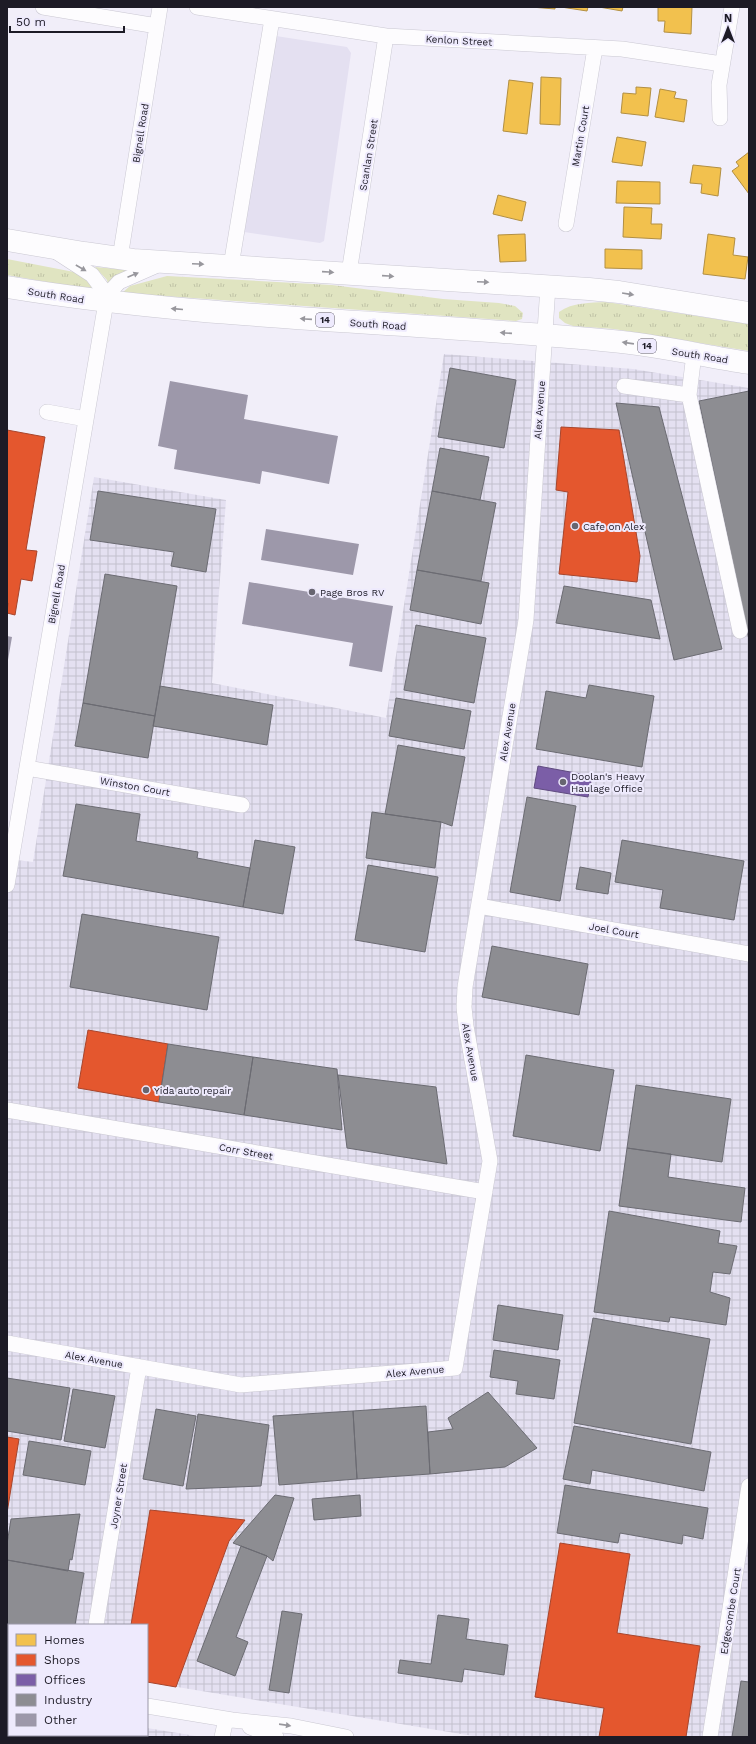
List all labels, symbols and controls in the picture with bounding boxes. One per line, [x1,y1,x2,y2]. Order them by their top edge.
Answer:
scale bar [10,8,124,34]
north arrow [708,8,748,48]
text: N [724,12,732,25]
text: 50 m [16,15,46,29]
street label: Kenlon Street [425,33,493,48]
street label: Bignell Road [130,103,151,164]
street label: Martin Court [570,104,591,167]
street label: Scanlan Street [357,118,380,192]
one-way arrow [192,261,205,267]
one-way arrow [75,265,87,272]
one-way arrow [322,268,334,275]
one-way arrow [128,272,139,278]
one-way arrow [382,272,394,279]
one-way arrow [477,279,490,285]
street label: South Road [27,286,85,305]
one-way arrow [622,291,634,297]
one-way arrow [171,306,183,312]
road number: 14 [316,313,334,327]
one-way arrow [300,315,312,322]
street label: South Road [349,317,407,332]
one-way arrow [500,330,512,337]
road number: 14 [638,339,656,353]
one-way arrow [622,340,634,346]
street label: South Road [671,346,729,365]
street label: Alex Avenue [532,380,547,440]
marker: Cafe on Alex [570,521,580,531]
place label: Cafe on Alex [583,521,644,532]
street label: Bignell Road [46,564,67,625]
marker: Page Bros RV [307,587,317,597]
place label: Page Bros RV [320,587,385,598]
street label: Alex Avenue [497,702,518,762]
place label: Doolan's Heavy Haulage Office [571,771,645,794]
street label: Winston Court [99,775,171,798]
marker: Doolan's Heavy Haulage Office [558,777,568,787]
street label: Joel Court [588,921,641,940]
street label: Alex Avenue [460,1022,481,1082]
marker: Yida auto repair [141,1085,151,1095]
place label: Yida auto repair [154,1085,231,1096]
street label: Corr Street [218,1141,274,1162]
street label: Alex Avenue [64,1349,124,1370]
street label: Alex Avenue [385,1363,445,1380]
street label: Joyner Street [108,1462,129,1529]
street label: Edgecombe Court [718,1566,743,1655]
legend [8,1624,148,1736]
text: Homes [44,1633,85,1647]
text: Shops [44,1653,80,1667]
text: Offices [44,1673,86,1687]
text: Industry [44,1693,93,1707]
text: Other [44,1713,77,1727]
one-way arrow [279,1722,291,1728]

